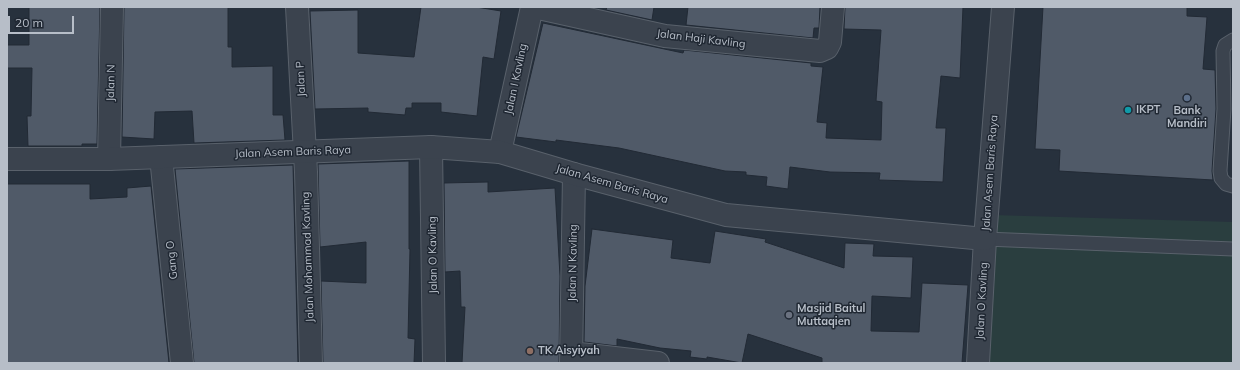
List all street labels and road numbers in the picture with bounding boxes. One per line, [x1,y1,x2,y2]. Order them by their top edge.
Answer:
street label: Jalan Haji Kavling [656,27,746,51]
street label: Jalan I Kavling [502,42,530,116]
street label: Jalan P [293,61,309,97]
street label: Jalan N [104,64,118,102]
street label: Jalan Asem Baris Raya [979,115,1001,231]
street label: Jalan Asem Baris Raya [235,143,351,161]
street label: Jalan Asem Baris Raya [554,162,670,206]
street label: Jalan Mohammad Kavling [299,192,317,322]
street label: Jalan O Kavling [426,216,440,294]
street label: Jalan N Kavling [566,224,580,302]
street label: Gang O [163,240,181,280]
street label: Jalan O Kavling [973,262,991,340]

